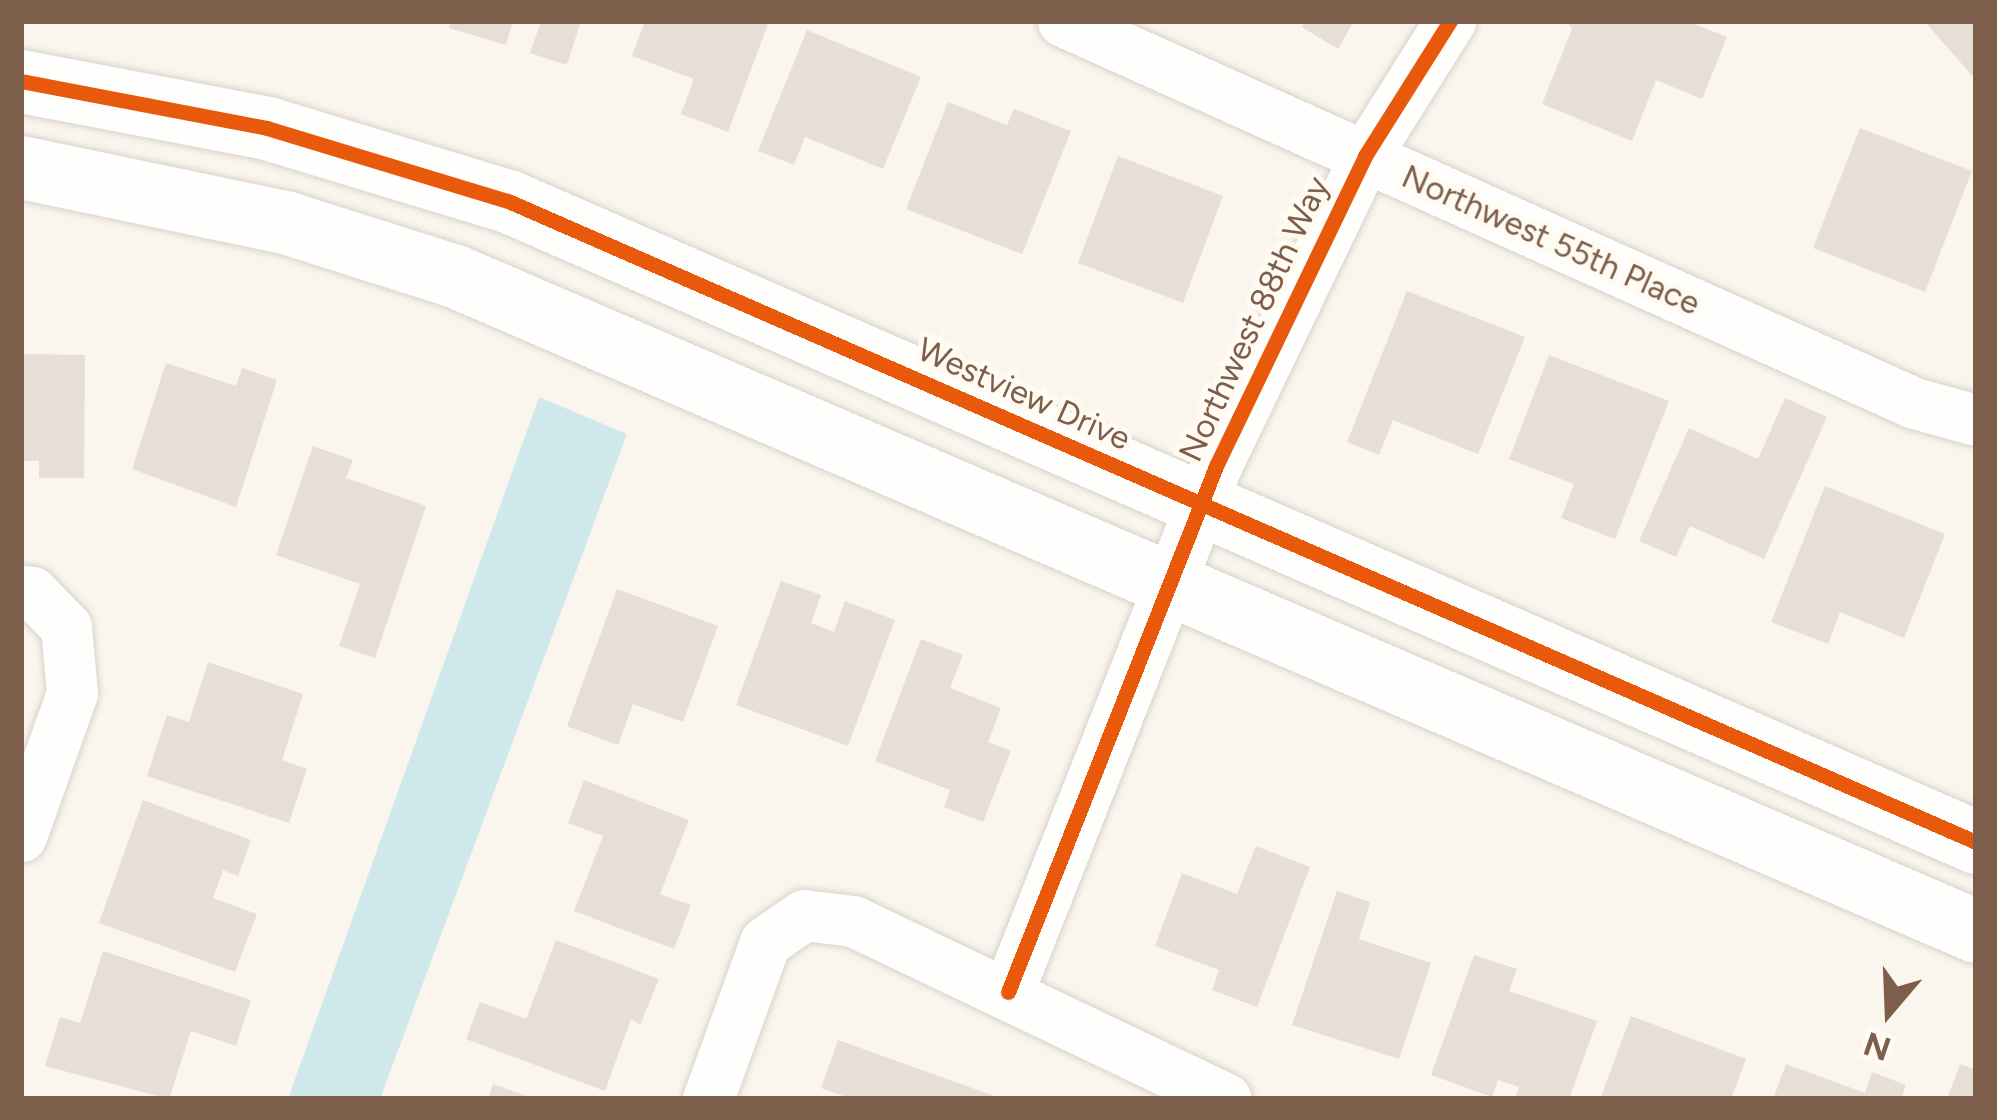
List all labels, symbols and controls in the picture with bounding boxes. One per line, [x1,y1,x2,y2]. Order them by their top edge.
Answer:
street label: Northwest 55th Place [1396,156,1706,324]
street label: Northwest 88th Way [1171,170,1337,468]
street label: Westview Drive [911,329,1137,459]
north arrow [1829,952,1949,1072]
text: N [1859,1024,1896,1069]

